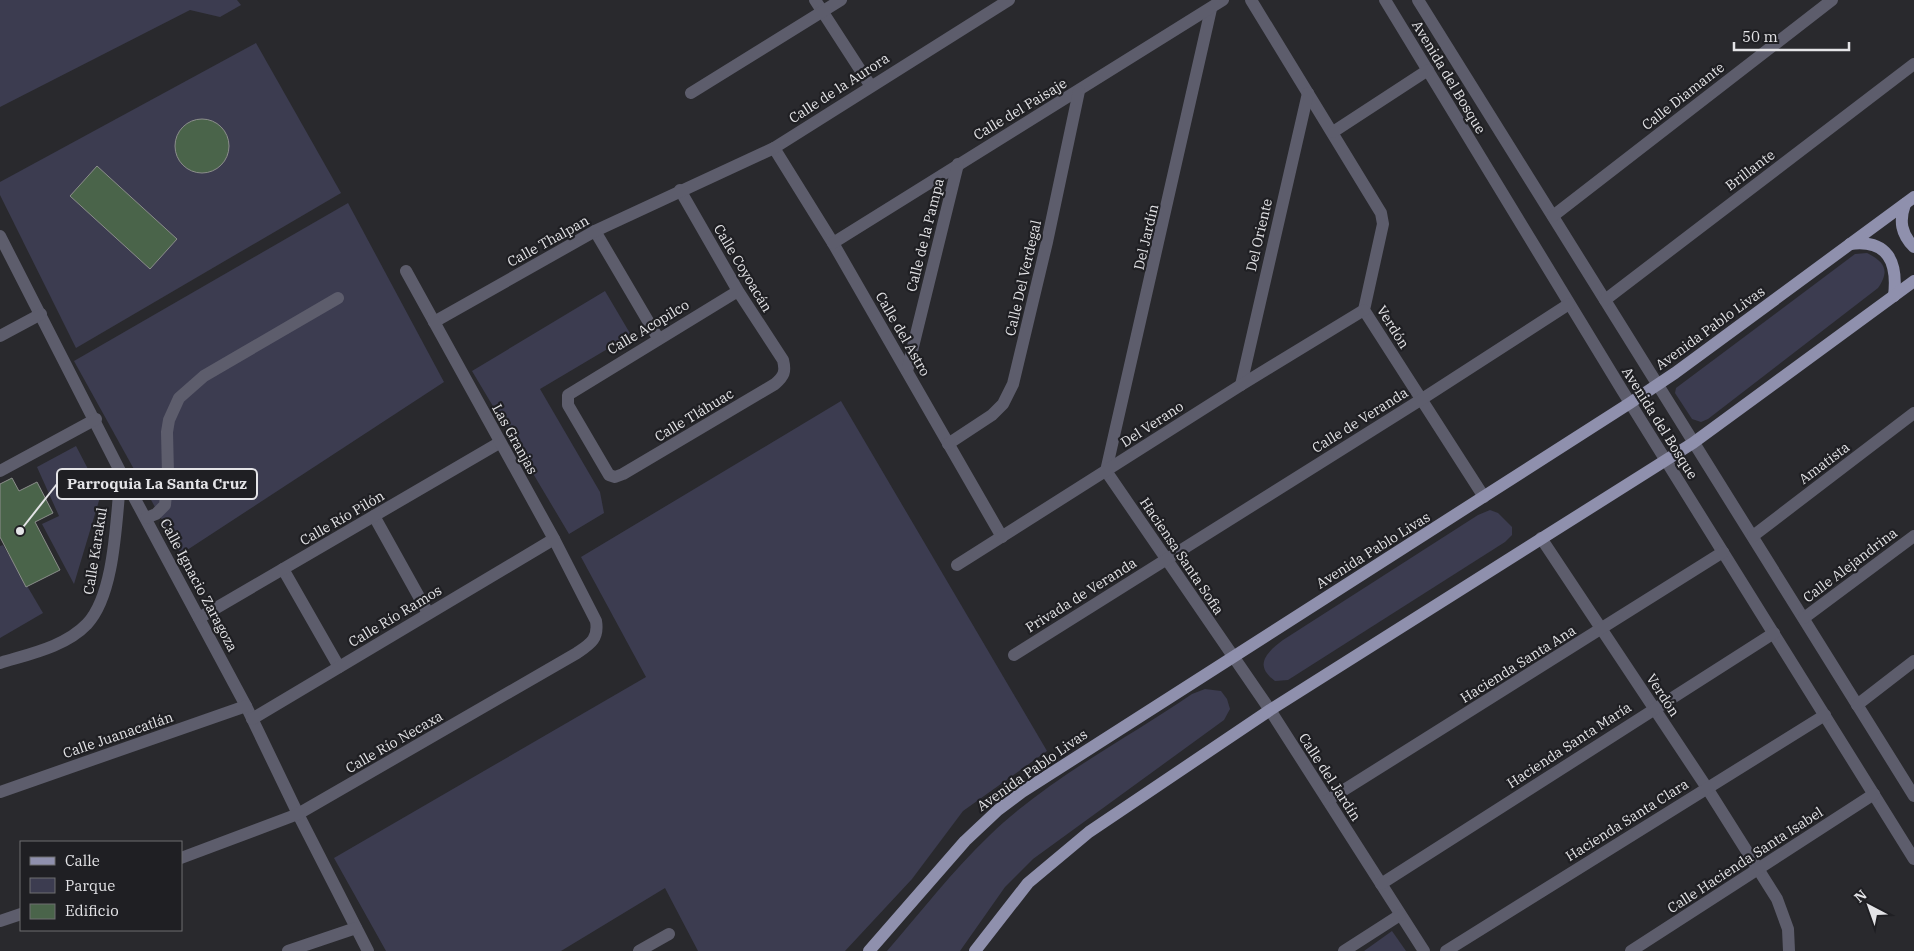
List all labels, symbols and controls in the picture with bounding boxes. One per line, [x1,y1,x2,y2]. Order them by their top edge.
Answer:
street label: Avenida del Bosque [1408,17,1490,137]
scale bar [1734,20,1849,52]
text: 50 m [1742,27,1778,46]
street label: Calle de la Aurora [785,49,893,127]
street label: Calle Diamante [1638,58,1728,134]
street label: Calle del Paisaje [970,74,1070,144]
street label: Brillante [1722,146,1778,194]
street label: Calle de la Pampa [902,176,948,293]
street label: Del Oriente [1242,197,1276,273]
street label: Del Jardín [1130,202,1162,272]
street label: Calle Thalpan [504,211,592,271]
street label: Calle Del Verdegal [1001,218,1045,338]
street label: Calle Coyoacán [710,221,776,315]
street label: Avenida Pablo Livas [1652,282,1768,374]
street label: Calle del Astro [872,289,934,380]
street label: Calle Acopilco [604,295,692,359]
street label: Verdón [1373,302,1413,352]
street label: Avenida del Bosque [1618,364,1702,482]
street label: Calle de Veranda [1309,383,1412,457]
street label: Calle Tláhuac [651,384,737,446]
street label: Del Verano [1117,397,1187,451]
street label: Las Granjas [488,401,542,477]
street label: Amatista [1795,438,1853,488]
callout: Parroquia La Santa Cruz [57,469,257,499]
text: Parroquia La Santa Cruz [67,474,247,493]
street label: Calle Río Pilón [296,486,388,550]
street label: Haciensa Santa Sofia [1136,494,1228,618]
street label: Calle Karakul [79,506,111,596]
street label: Avenida Pablo Livas [1313,508,1433,592]
street label: Calle Ignacio Zaragoza [156,515,242,655]
street label: Calle Alejandrina [1799,523,1901,606]
street label: Privada de Veranda [1022,553,1140,636]
street label: Calle Río Ramos [345,581,445,651]
street label: Hacienda Santa Ana [1457,621,1579,707]
street label: Verdón [1642,670,1684,720]
street label: Hacienda Santa María [1503,698,1635,792]
street label: Calle Río Necaxa [342,707,446,777]
street label: Calle Juanacatlán [61,708,176,762]
street label: Avenida Pablo Livas [973,725,1091,815]
street label: Calle del Jardín [1295,730,1365,824]
street label: Hacienda Santa Clara [1562,775,1692,865]
street label: Calle Hacienda Santa Isabel [1664,803,1826,917]
legend [20,841,182,931]
text: Calle [65,851,100,870]
text: Parque [65,876,115,895]
north arrow [1844,881,1894,931]
text: N [1850,886,1871,907]
text: Edificio [65,901,119,920]

